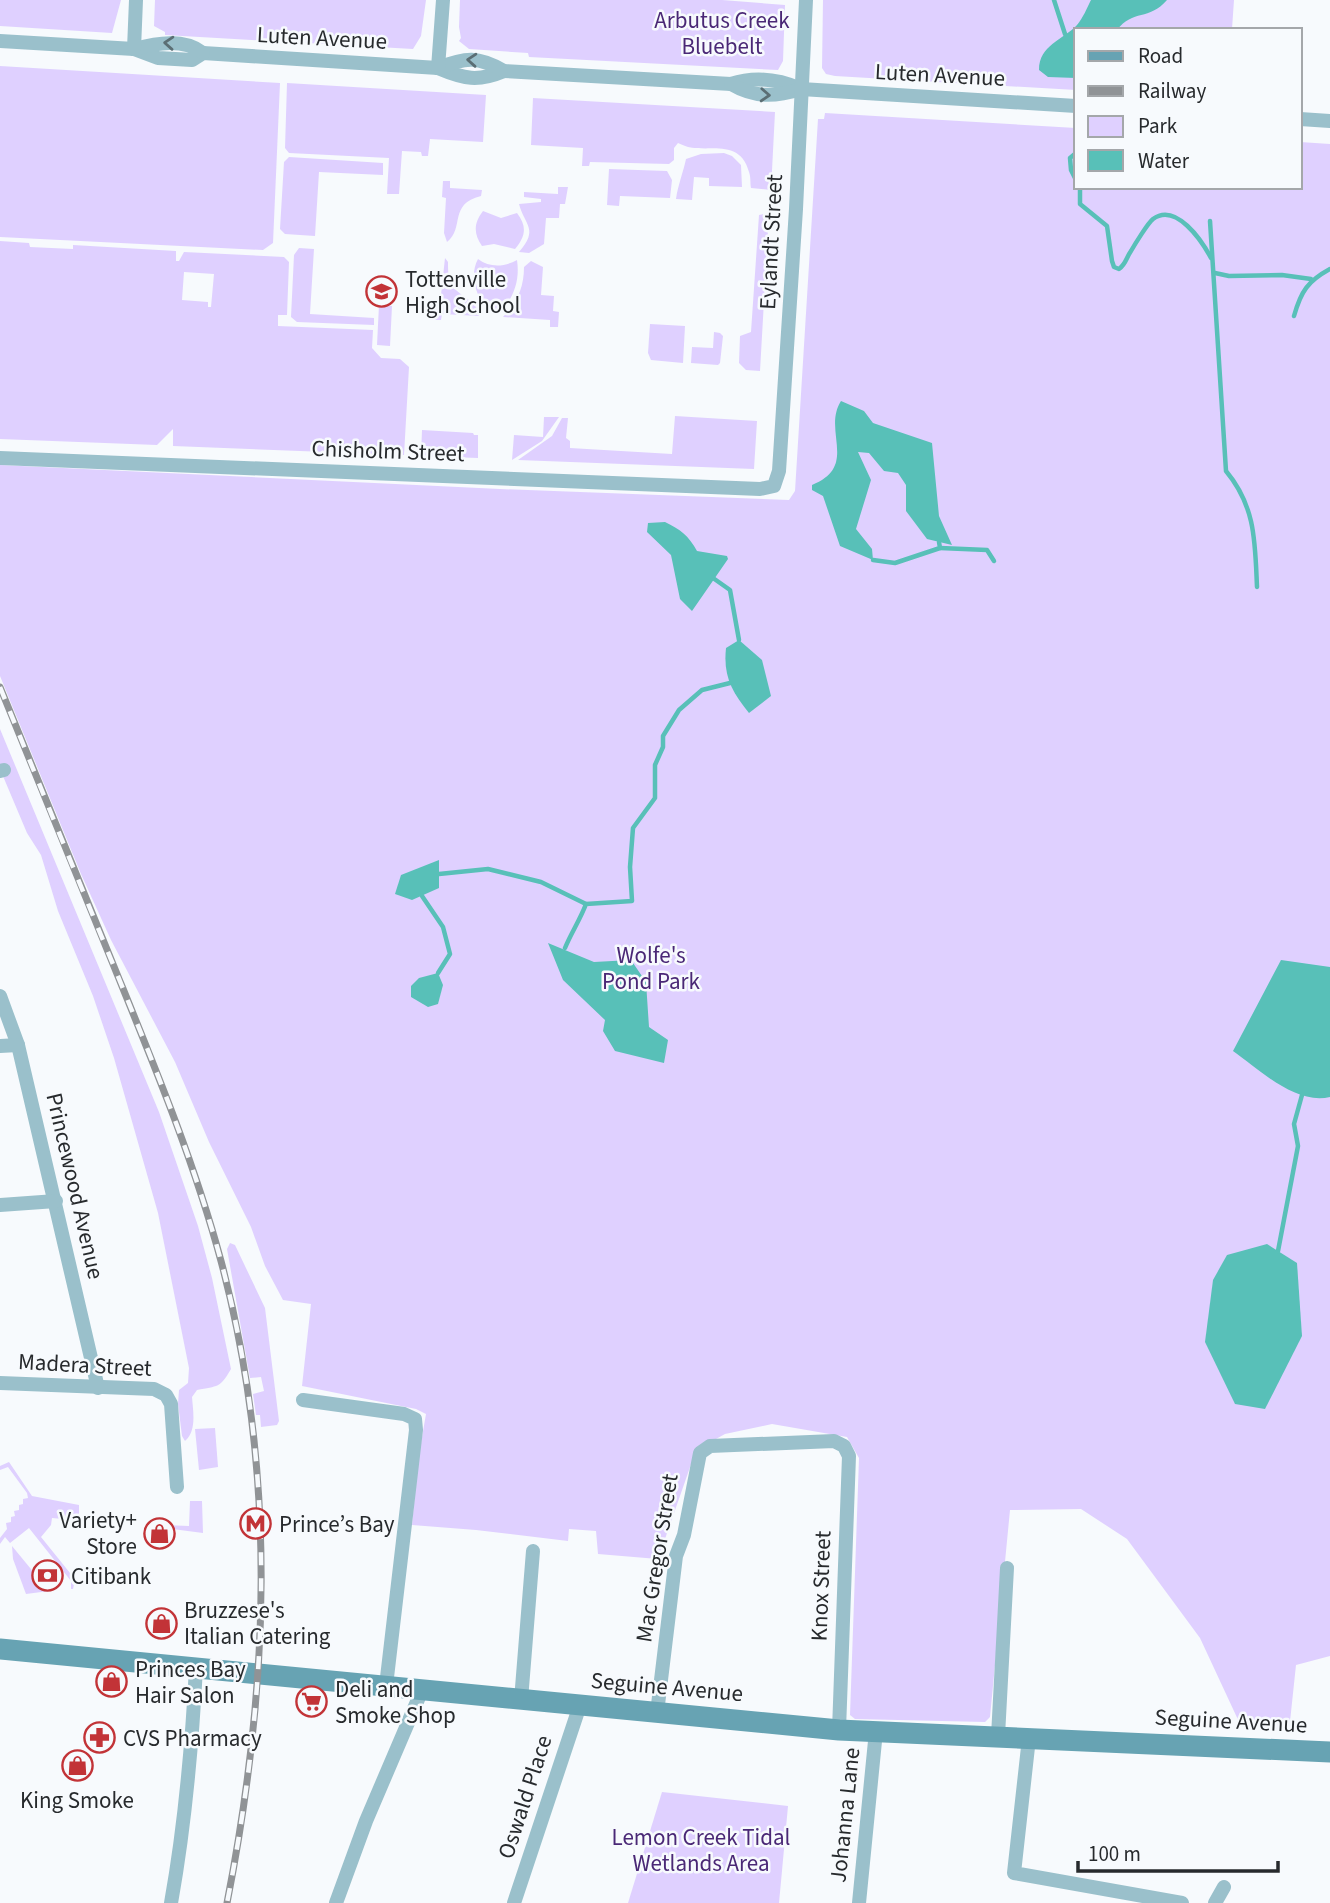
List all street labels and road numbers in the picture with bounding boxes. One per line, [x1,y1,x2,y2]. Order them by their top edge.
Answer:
street label: Luten Avenue [256,18,388,58]
street label: Luten Avenue [874,55,1006,95]
street label: Eylandt Street [751,173,791,310]
street label: Chisholm Street [311,432,465,470]
street label: Princewood Avenue [38,1090,112,1282]
street label: Madera Street [17,1345,153,1385]
street label: Mac Gregor Street [627,1471,687,1645]
street label: Knox Street [803,1530,839,1642]
street label: Seguine Avenue [590,1664,744,1710]
street label: Seguine Avenue [1154,1701,1308,1741]
street label: Oswald Place [490,1731,560,1863]
street label: Johanna Lane [821,1746,869,1884]

